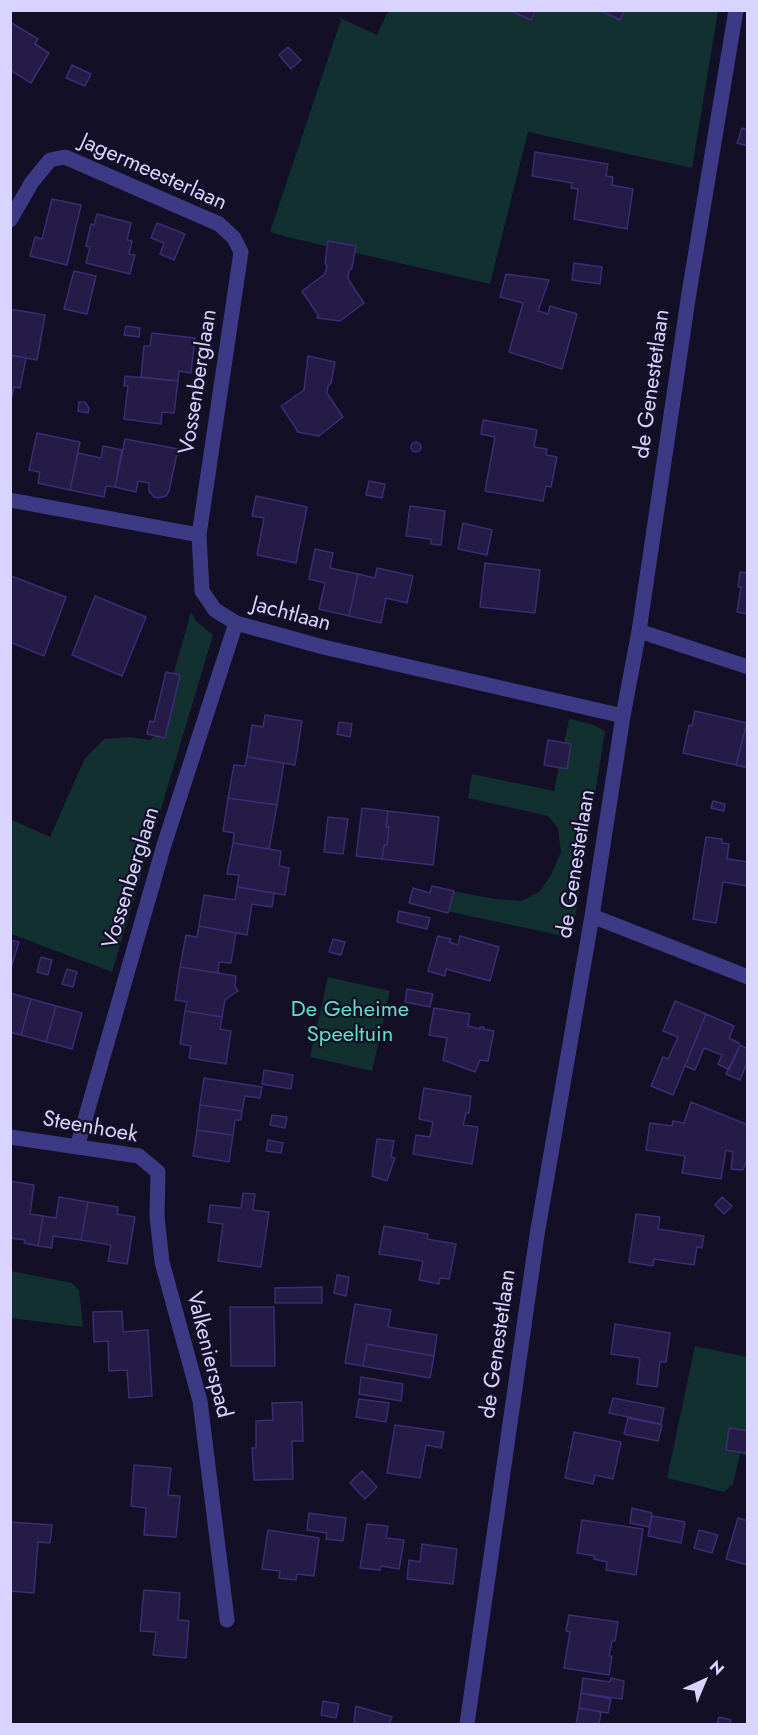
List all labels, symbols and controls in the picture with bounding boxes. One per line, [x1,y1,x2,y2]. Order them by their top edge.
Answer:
street label: Jagermeesterlaan [76,129,230,217]
street label: Vossenberglaan [174,307,224,457]
street label: de Genestetlaan [629,308,677,460]
street label: Jachtlaan [248,592,334,638]
street label: de Genestetlaan [552,788,602,940]
street label: Vossenberglaan [98,804,166,952]
park label: De Geheime Speeltuin [291,998,409,1050]
street label: Steenhoek [40,1107,140,1149]
street label: de Genestetlaan [475,1268,523,1420]
street label: Valkenierspad [180,1289,236,1421]
north arrow [674,1651,734,1711]
text: N [704,1655,729,1680]

